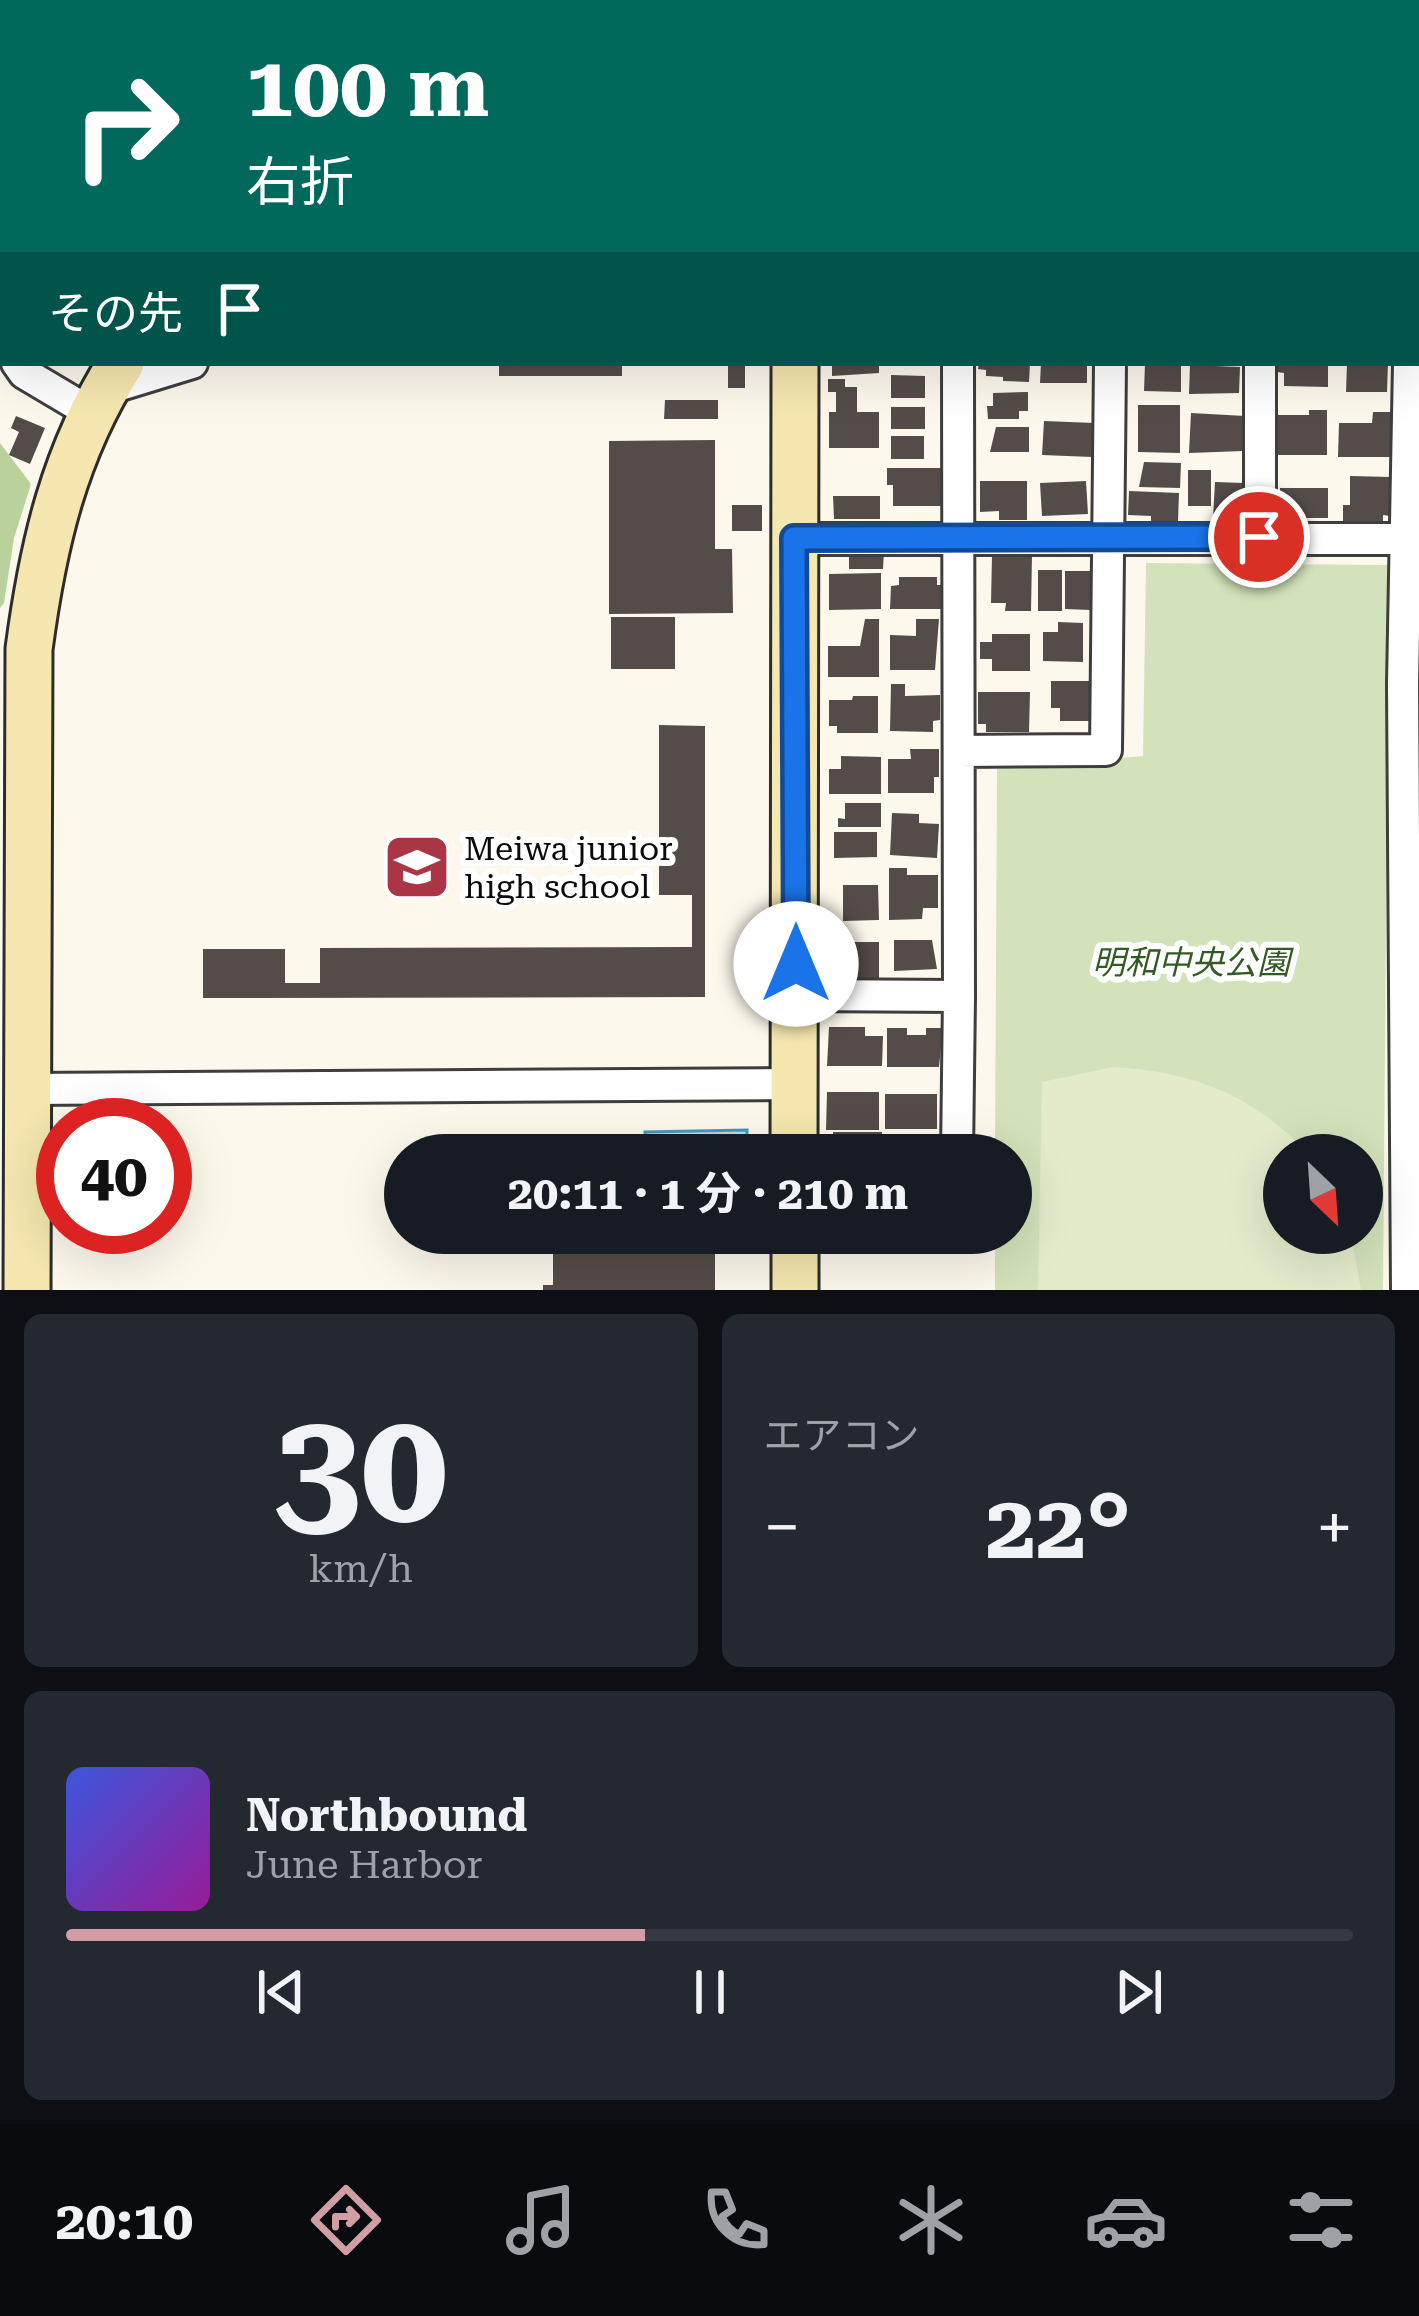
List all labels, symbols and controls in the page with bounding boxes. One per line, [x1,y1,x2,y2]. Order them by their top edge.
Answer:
text: 100 m [246,38,489,136]
icon: right [48,48,204,204]
text: 右折 [246,151,354,214]
icon: arrive [207,276,273,342]
text: その先 [48,287,183,340]
pin [1208,486,1310,588]
icon: arrive [1226,504,1292,570]
place label: Meiwa junior high school [464,829,673,906]
school or university icon: Meiwa junior high school [382,832,452,902]
position arrow [733,901,859,1027]
park label: 明和中央公園 [1092,943,1294,982]
speed limit sign: 40 [36,1098,192,1254]
north arrow [1263,1134,1383,1254]
map controls [1263,1134,1383,1254]
text: 20:11 · 1 分 · 210 m [508,1167,908,1220]
text: 30 [273,1376,448,1559]
text: エアコン [764,1413,920,1459]
text: 22° [985,1475,1131,1580]
text: − [764,1489,800,1566]
text: + [1316,1489,1353,1566]
text: km/h [309,1546,413,1592]
text: Northbound [246,1789,527,1842]
text: June Harbor [246,1842,483,1888]
icon: previous [248,1959,314,2025]
icon: pause [677,1959,743,2025]
icon: next [1106,1959,1172,2025]
icon: directions [304,2178,388,2262]
icon: music [499,2178,583,2262]
icon: phone [694,2178,778,2262]
icon: climate [889,2178,973,2262]
icon: car [1084,2178,1168,2262]
icon: filters [1279,2178,1363,2262]
text: 20:10 [56,2189,193,2252]

